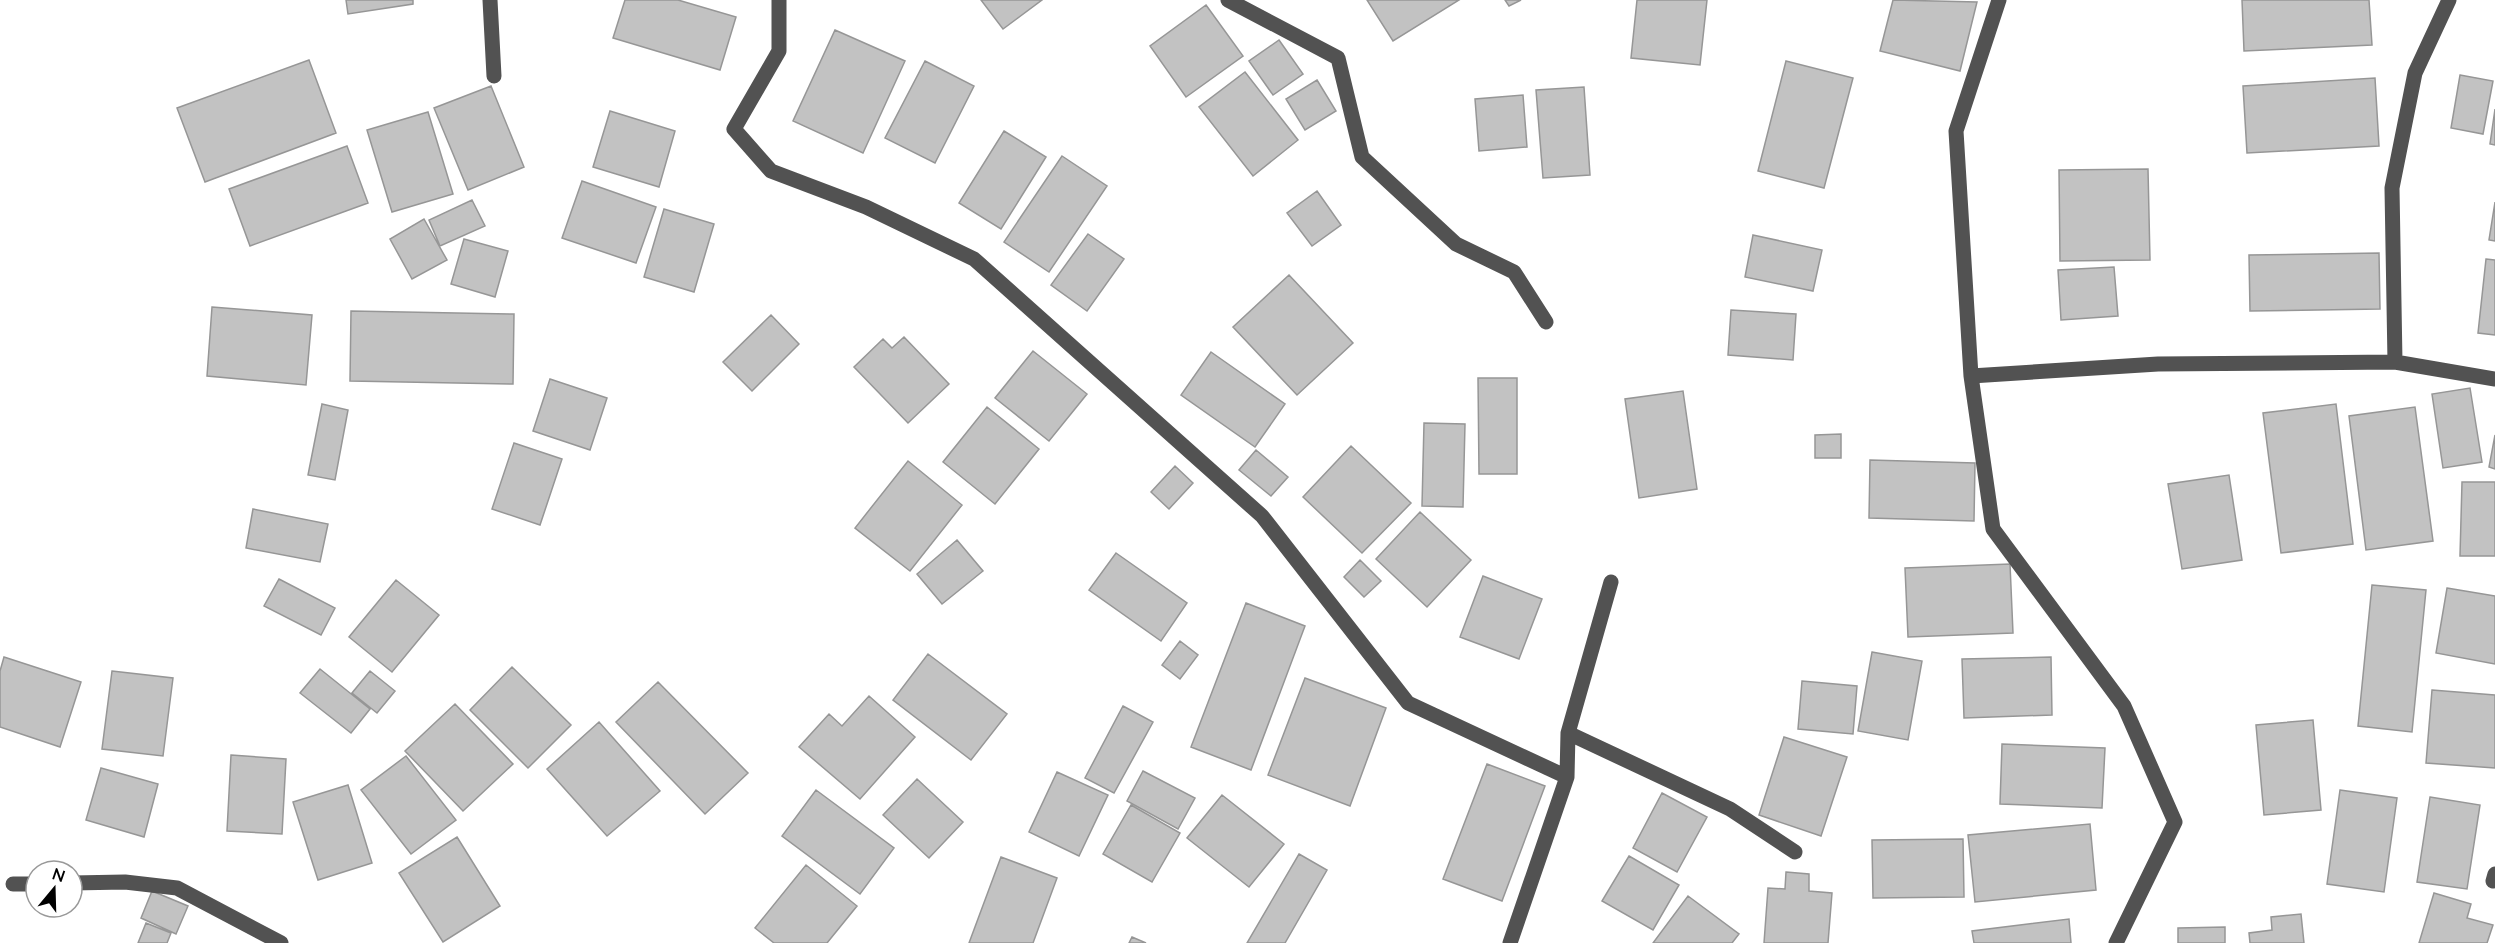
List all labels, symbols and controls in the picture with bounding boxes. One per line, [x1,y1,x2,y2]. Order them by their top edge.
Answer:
north arrow [24,859,84,919]
text: N [50,863,68,885]

